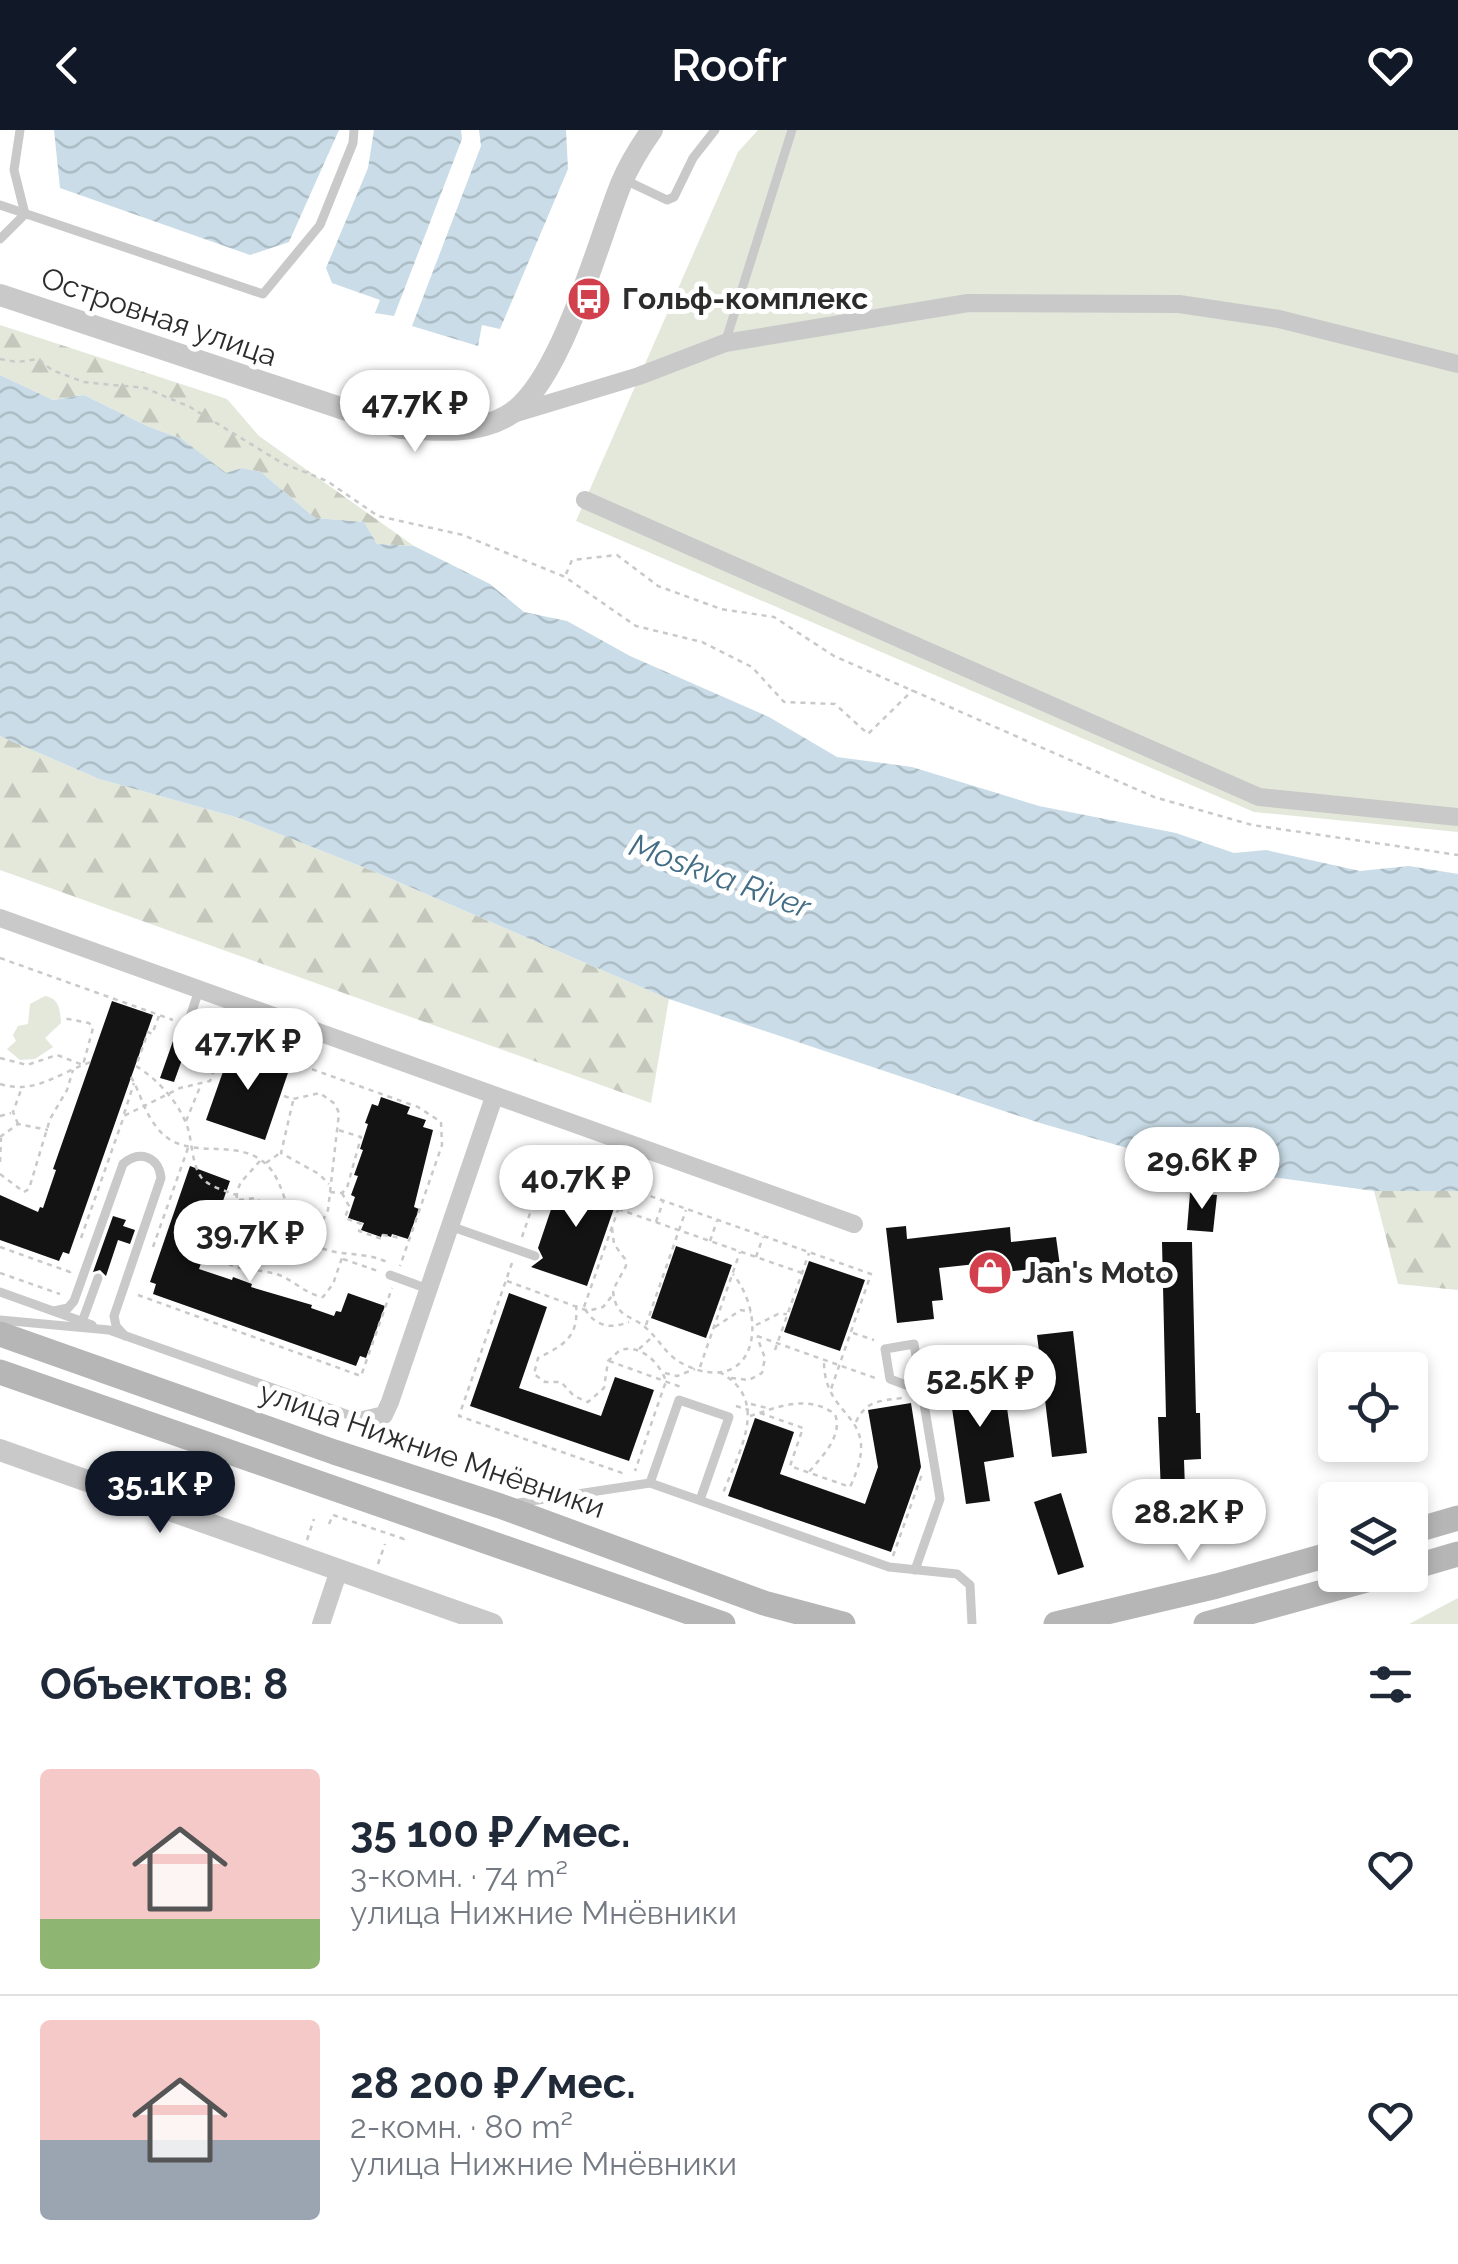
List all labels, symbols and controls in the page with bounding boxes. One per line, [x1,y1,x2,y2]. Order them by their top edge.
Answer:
icon: back [40,38,95,93]
icon: heart [1363,38,1418,93]
text: Roofr [671,39,787,92]
street label: Островная улица [37,260,282,373]
bus stop icon: Гольф-комплекс [566,276,612,322]
place label: Гольф-комплекс [622,281,868,316]
pin: 47.7K ₽ [323,370,507,455]
text: 47.7K ₽ [362,384,468,421]
water label: Moskva River [625,826,817,926]
pin: 47.7K ₽ [156,1008,340,1093]
text: 47.7K ₽ [195,1022,301,1059]
pin: 29.6K ₽ [1110,1127,1294,1212]
text: 29.6K ₽ [1147,1141,1257,1178]
pin: 40.7K ₽ [484,1145,668,1230]
text: 40.7K ₽ [521,1159,631,1196]
pin: 39.7K ₽ [158,1200,342,1285]
text: 39.7K ₽ [196,1214,304,1251]
shop icon: Jan's Moto [967,1250,1013,1296]
place label: Jan's Moto [1022,1255,1173,1290]
pin: 52.5K ₽ [888,1345,1072,1430]
map controls [1318,1352,1428,1592]
button: locate [1318,1352,1428,1462]
text: 52.5K ₽ [926,1359,1034,1396]
street label: улица Нижние Мнёвники [255,1374,609,1525]
pin: 35.1K ₽ [68,1451,252,1536]
text: 35.1K ₽ [107,1465,213,1502]
pin: 28.2K ₽ [1097,1479,1281,1564]
button: layers [1318,1482,1428,1592]
text: 28.2K ₽ [1134,1493,1244,1530]
icon: filters [1363,1657,1418,1712]
text: Объектов: 8 [40,1660,288,1709]
text: 35 100 ₽/мес. [350,1808,631,1857]
icon: home [120,1809,240,1929]
icon: heart [1363,1842,1418,1897]
text: 3-комн. · 74 m² [350,1857,568,1894]
text: улица Нижние Мнёвники [350,1894,737,1931]
text: 28 200 ₽/мес. [350,2059,636,2108]
icon: home [120,2060,240,2180]
icon: heart [1363,2093,1418,2148]
text: 2-комн. · 80 m² [350,2108,573,2145]
text: улица Нижние Мнёвники [350,2145,737,2182]

